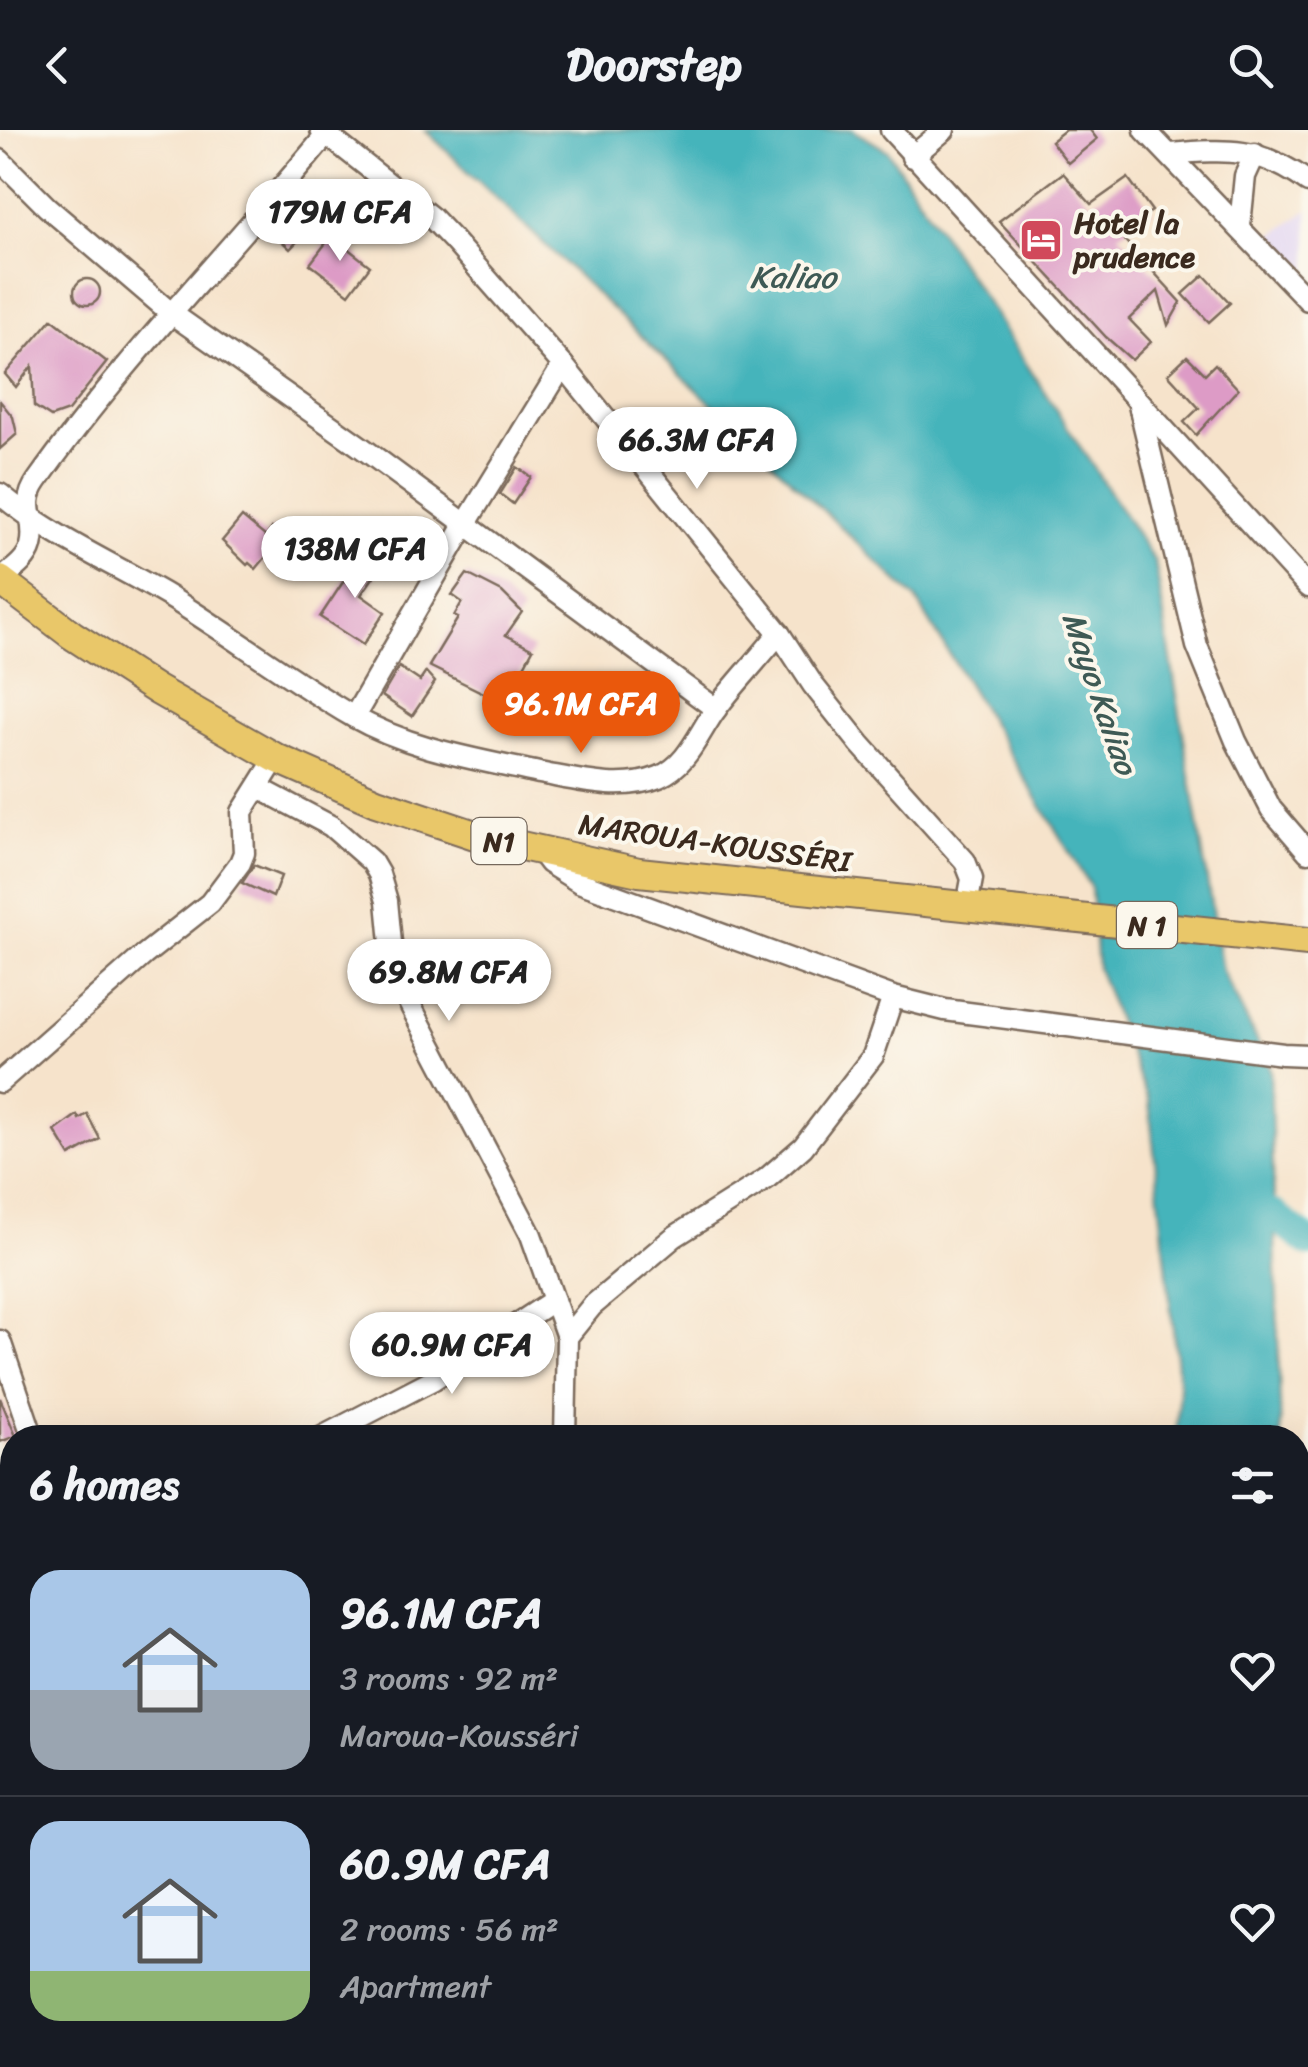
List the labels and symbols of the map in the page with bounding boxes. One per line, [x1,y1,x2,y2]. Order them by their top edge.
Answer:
pin: 179M CFA [237,179,443,264]
place label: Hotel la prudence [1072,196,1196,284]
hotel icon: Hotel la prudence [1018,217,1064,263]
water label: Kaliao [750,249,839,306]
pin: 66.3M CFA [583,407,811,492]
pin: 138M CFA [252,516,458,601]
water label: Mayo Kaliao [1045,604,1155,784]
pin: 96.1M CFA [467,671,695,756]
street label: MAROUA-KOUSSÉRI [575,797,857,889]
road number: N1 [472,818,526,864]
road number: N 1 [1117,902,1177,948]
pin: 69.8M CFA [335,939,563,1024]
pin: 60.9M CFA [338,1312,566,1397]

